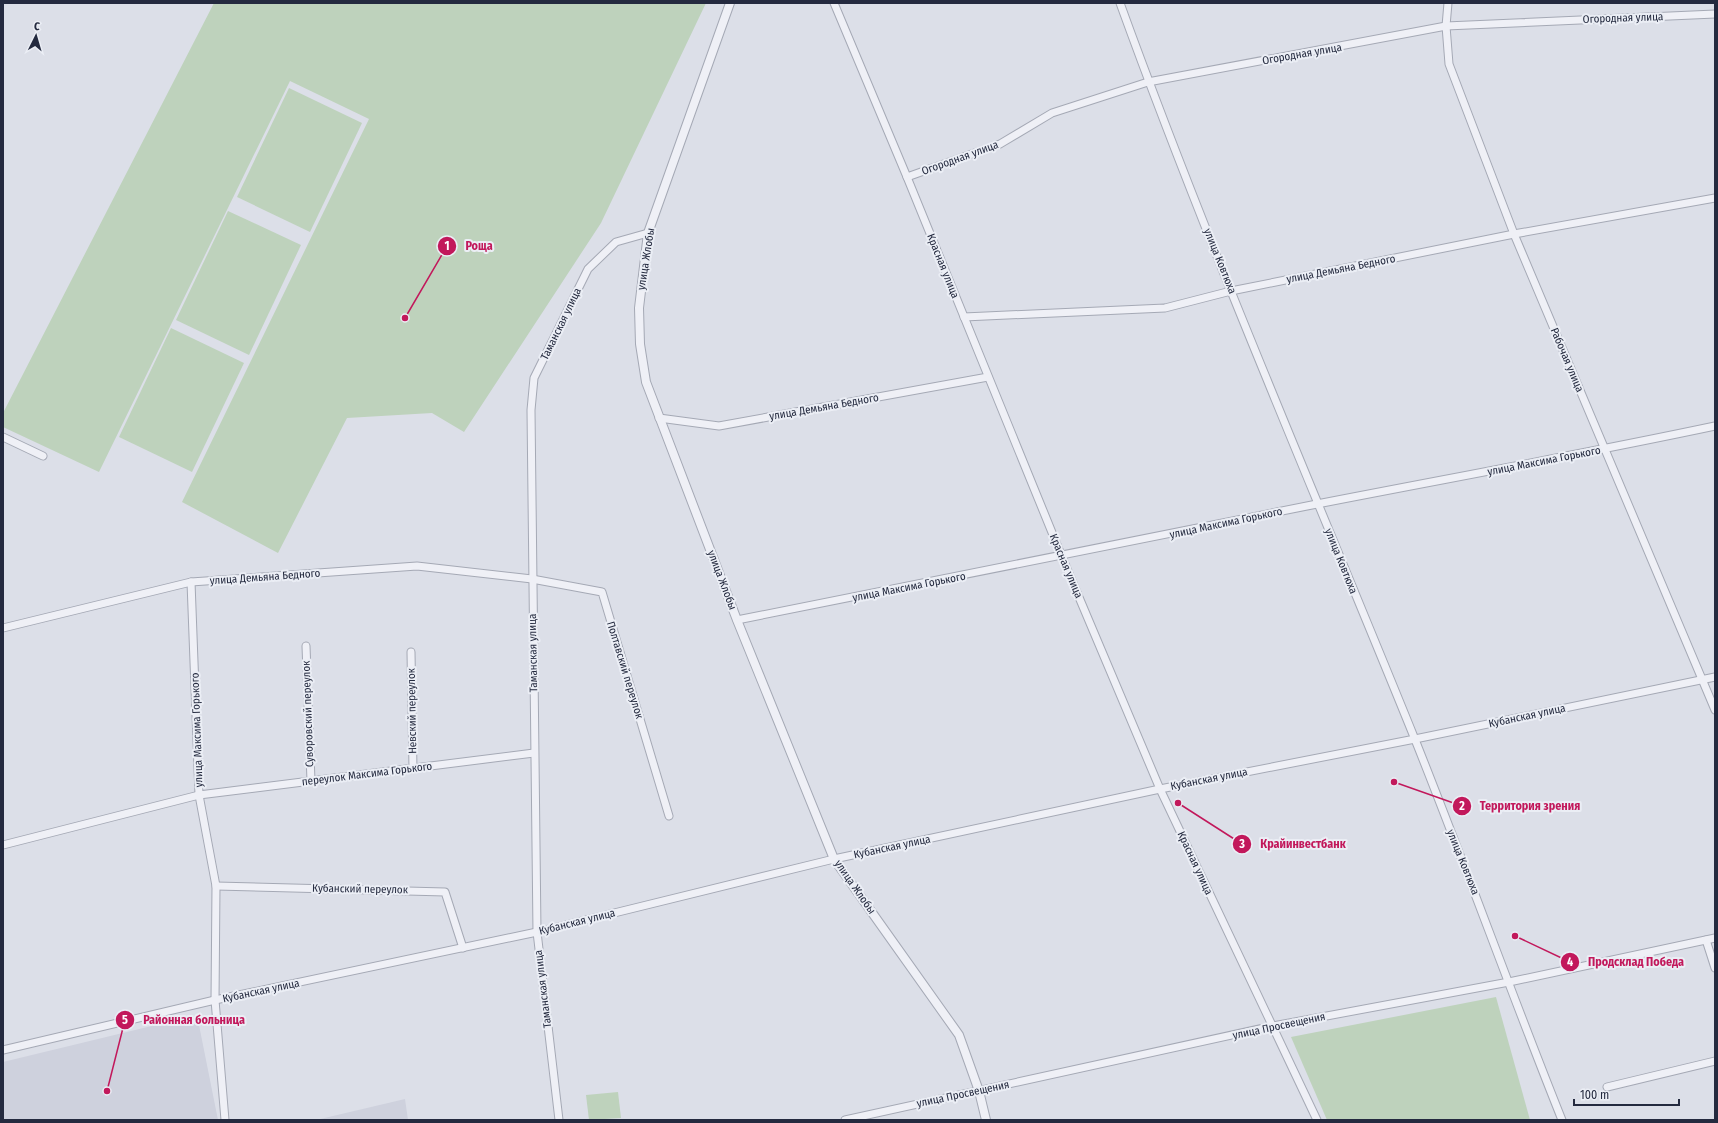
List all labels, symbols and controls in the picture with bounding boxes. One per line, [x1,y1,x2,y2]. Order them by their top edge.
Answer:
street label: Огородная улица [1582,10,1664,26]
north arrow [16,16,56,56]
text: С [33,20,40,33]
street label: Огородная улица [1261,41,1343,67]
street label: Огородная улица [920,138,1000,178]
street label: улица Ковтюха [1201,226,1239,296]
street label: улица Жлобы [635,227,657,291]
street label: Красная улица [924,232,962,300]
callout: Роща [437,234,501,258]
text: 1 [444,239,450,253]
text: Роща [465,239,493,253]
street label: улица Демьяна Бедного [1285,252,1397,286]
street label: Таманская улица [538,286,584,362]
street label: Рабочая улица [1548,326,1586,394]
street label: улица Демьяна Бедного [768,391,880,423]
street label: улица Максима Горького [1486,444,1602,478]
street label: улица Максима Горького [1168,505,1284,541]
street label: улица Ковтюха [1322,526,1360,596]
street label: Красная улица [1047,532,1085,600]
street label: улица Жлобы [705,548,739,612]
street label: улица Демьяна Бедного [209,567,321,587]
street label: улица Максима Горького [851,570,967,604]
street label: Таманская улица [526,614,540,692]
street label: Полтавский переулок [604,620,646,721]
street label: Суворовский переулок [300,660,316,767]
street label: Невский переулок [405,667,419,754]
street label: улица Максима Горького [188,672,206,788]
street label: Кубанская улица [1487,702,1567,730]
street label: переулок Максима Горького [301,760,433,788]
street label: Кубанская улица [1169,765,1249,793]
callout: Территория зрения [1452,794,1588,818]
text: 2 [1458,799,1465,813]
text: Территория зрения [1480,799,1580,813]
street label: улица Ковтюха [1444,827,1482,897]
street label: Красная улица [1175,829,1215,897]
callout: Крайинвестбанк [1232,832,1353,856]
street label: Кубанская улица [852,833,932,861]
text: 3 [1238,837,1245,851]
text: Крайинвестбанк [1260,837,1347,851]
street label: улица Жлобы [832,858,878,916]
street label: Кубанский переулок [312,882,409,896]
street label: Кубанская улица [537,906,617,938]
street label: Таманская улица [532,949,554,1029]
callout: Продсклад Победа [1560,950,1692,974]
text: 4 [1567,955,1573,969]
text: Продсклад Победа [1588,955,1684,969]
street label: Кубанская улица [221,977,301,1005]
callout: Районная больница [115,1008,253,1032]
street label: улица Просвещения [1231,1010,1327,1042]
text: 5 [122,1013,128,1027]
text: Районная больница [143,1013,245,1027]
street label: улица Просвещения [915,1078,1011,1110]
scale bar [1574,1081,1679,1107]
text: 100 m [1580,1088,1609,1102]

